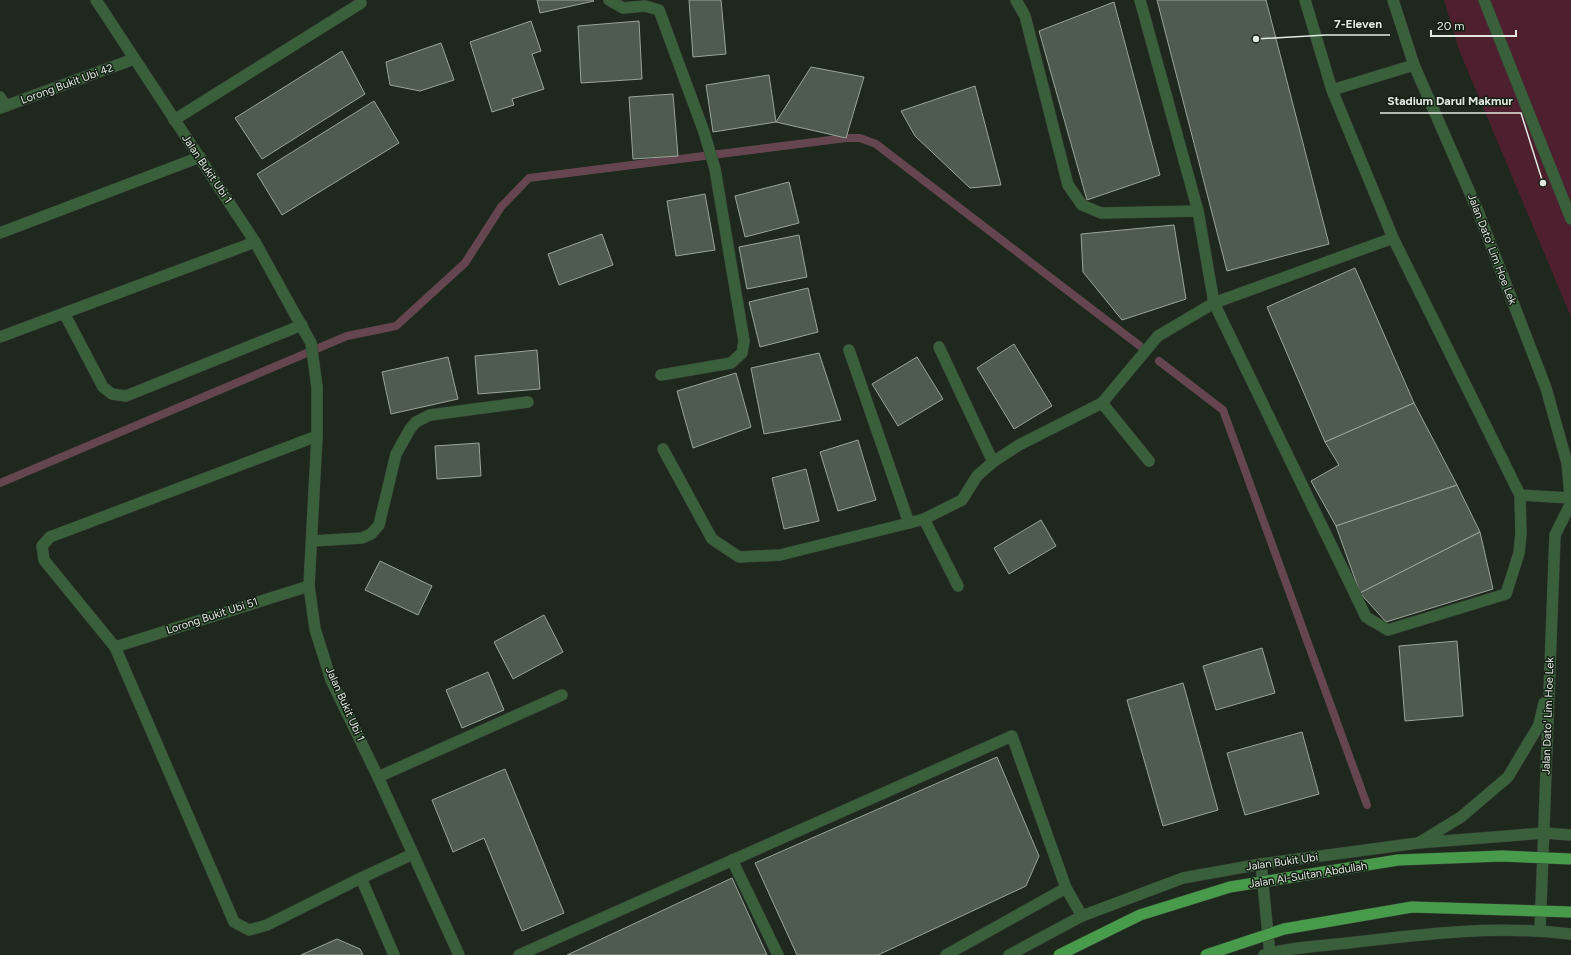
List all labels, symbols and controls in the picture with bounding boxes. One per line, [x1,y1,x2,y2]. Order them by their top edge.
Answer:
callout: 7-Eleven [1326,11,1390,35]
scale bar [1431,12,1516,38]
text: 7-Eleven [1334,17,1382,31]
text: 20 m [1437,19,1465,33]
street label: Lorong Bukit Ubi 42 [19,61,115,107]
callout: Stadium Darul Makmur [1380,89,1521,113]
text: Stadium Darul Makmur [1387,94,1513,108]
street label: Jalan Bukit Ubi 1 [179,132,235,206]
street label: Jalan Dato' Lim Hoe Lek [1465,192,1519,307]
street label: Lorong Bukit Ubi 51 [165,595,259,637]
street label: Jalan Dato' Lim Hoe Lek [1539,656,1557,775]
street label: Jalan Bukit Ubi 1 [323,665,367,743]
street label: Jalan Bukit Ubi [1245,851,1319,873]
street label: Jalan Al-Sultan Abdullah [1248,859,1368,891]

